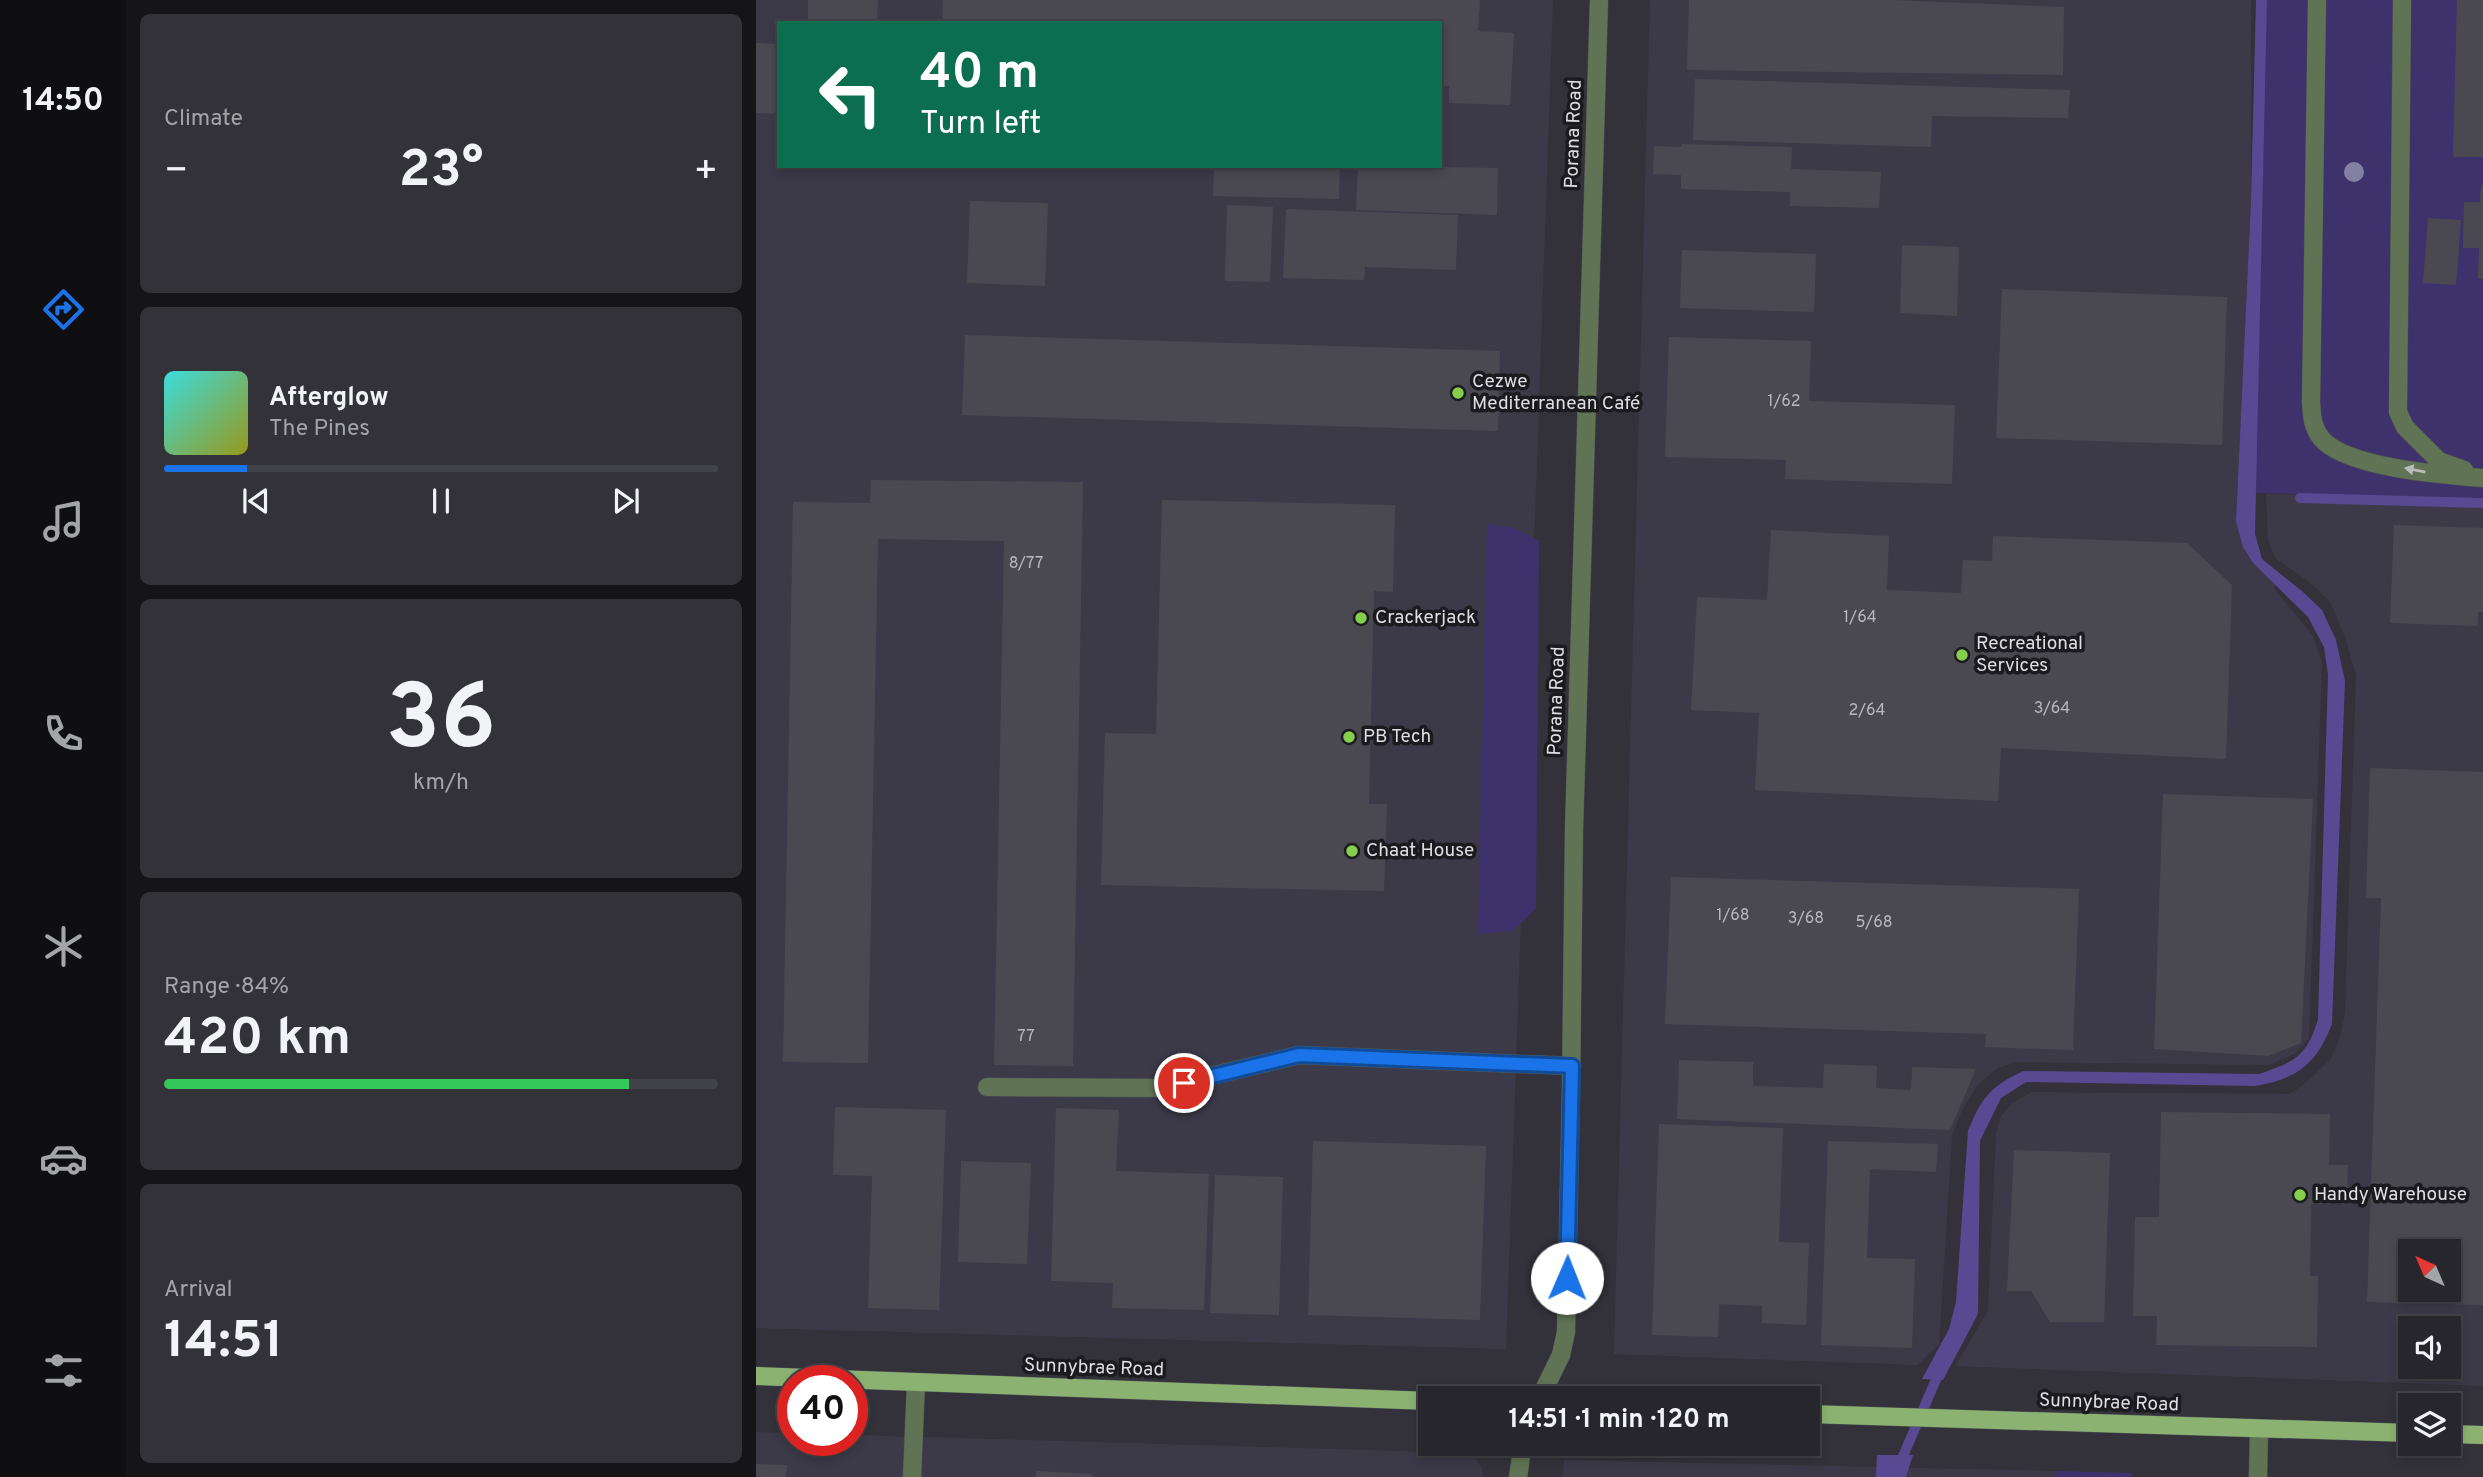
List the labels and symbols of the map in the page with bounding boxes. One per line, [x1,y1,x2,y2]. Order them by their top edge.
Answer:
street label: Porana Road [1560,79,1588,189]
place label: Cezwe Mediterranean Café [1472,370,1640,416]
marker: Cezwe Mediterranean Café [1450,385,1466,401]
house number: 1/62 [1767,392,1801,412]
one-way arrow [2404,465,2426,476]
house number: 8/77 [1009,554,1043,574]
place label: Crackerjack [1375,606,1476,630]
house number: 1/64 [1843,608,1877,628]
marker: Crackerjack [1353,610,1369,626]
place label: Recreational Services [1976,632,2083,678]
street label: Porana Road [1543,646,1571,756]
marker: Recreational Services [1954,647,1970,663]
house number: 3/64 [2034,699,2070,719]
house number: 2/64 [1848,701,1886,721]
place label: PB Tech [1363,725,1431,749]
marker: PB Tech [1341,729,1357,745]
place label: Chaat House [1366,839,1474,863]
marker: Chaat House [1344,843,1360,859]
house number: 1/68 [1716,906,1750,926]
house number: 3/68 [1788,909,1824,929]
house number: 5/68 [1855,913,1893,933]
house number: 77 [1017,1027,1035,1047]
pin [1154,1053,1214,1113]
place label: Handy Warehouse [2314,1183,2467,1207]
marker: Handy Warehouse [2292,1187,2308,1203]
north arrow [2398,1239,2460,1302]
position arrow [1530,1241,1604,1315]
street label: Sunnybrae Road [1023,1354,1165,1382]
speed limit sign: 40 [777,1365,868,1456]
street label: Sunnybrae Road [2038,1389,2180,1417]

